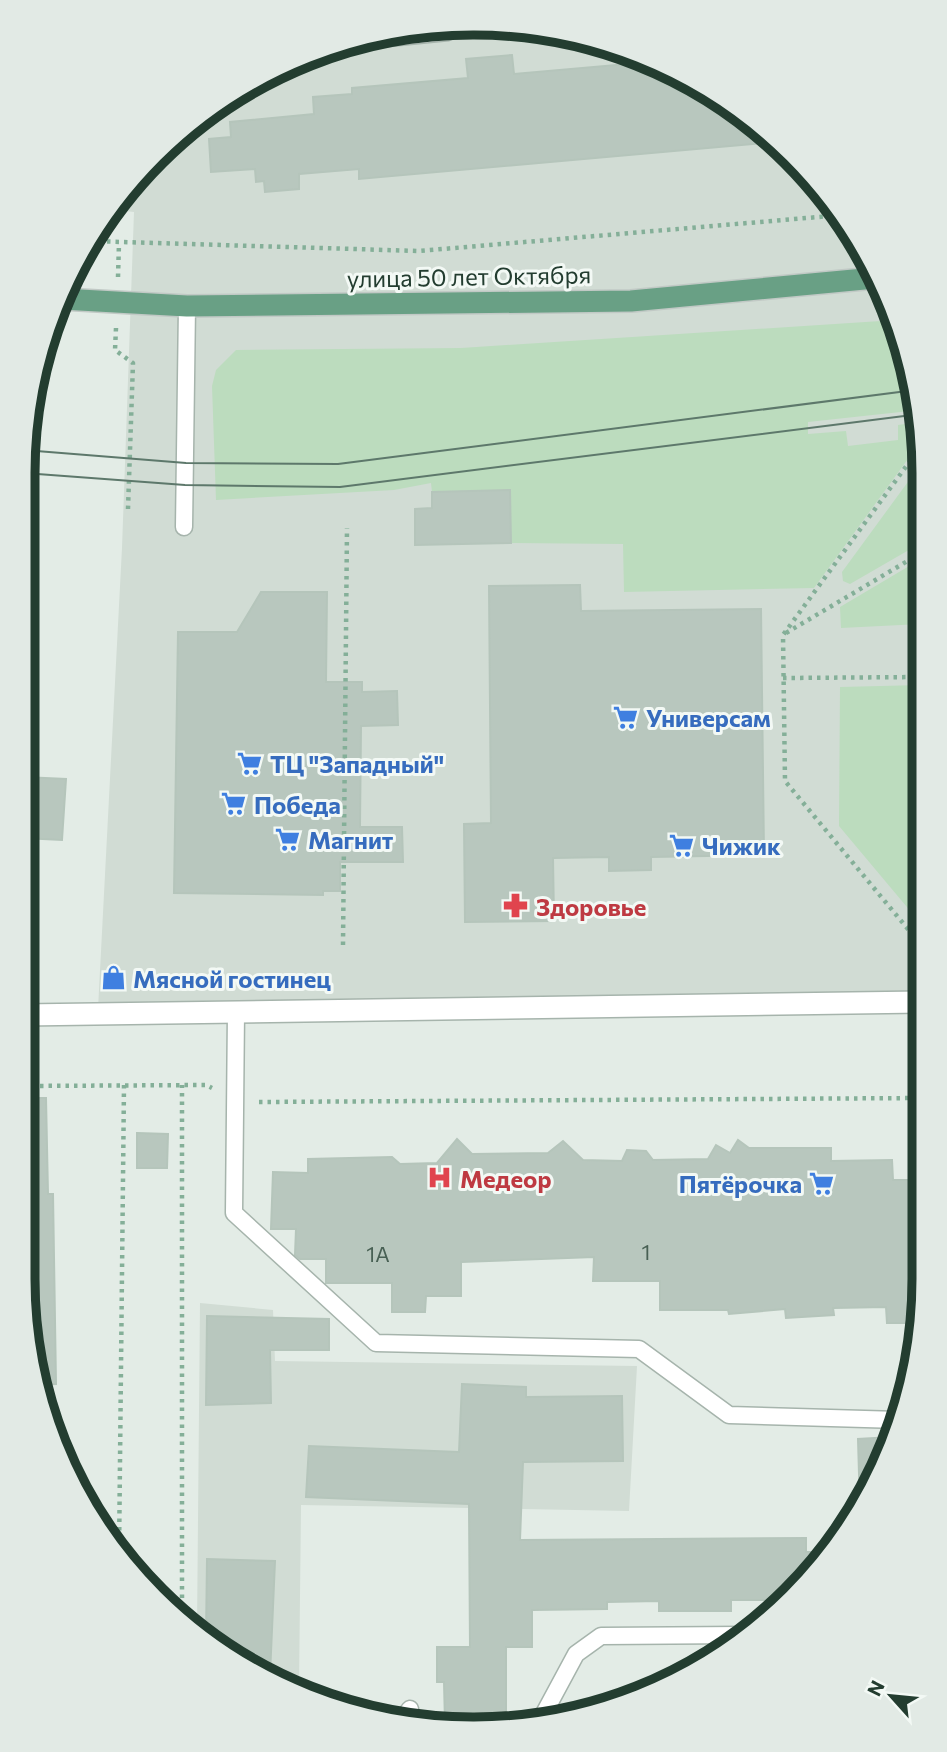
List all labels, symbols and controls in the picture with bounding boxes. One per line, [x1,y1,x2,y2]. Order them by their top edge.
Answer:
street label: улица 50 лет Октября [347,259,591,293]
supermarket icon: Универсам [612,703,640,731]
place label: Универсам [646,703,771,732]
supermarket icon: ТЦ "Западный" [236,749,264,777]
place label: ТЦ "Западный" [270,749,444,778]
supermarket icon: Победа [220,790,248,818]
place label: Победа [254,790,341,819]
supermarket icon: Магнит [274,825,302,853]
place label: Магнит [308,825,394,854]
supermarket icon: Чижик [668,831,696,859]
place label: Чижик [702,831,781,860]
pharmacy icon: Здоровье [502,892,530,920]
place label: Здоровье [536,892,646,921]
shop icon: Мясной гостинец [99,964,127,992]
place label: Мясной гостинец [133,964,331,993]
hospital icon: Медеор [426,1164,454,1192]
place label: Медеор [460,1164,552,1193]
place label: Пятёрочка [679,1169,802,1198]
supermarket icon: Пятёрочка [808,1169,836,1197]
house number: 1 [642,1239,650,1264]
house number: 1А [366,1241,390,1266]
north arrow [856,1661,926,1731]
text: N [862,1676,889,1700]

